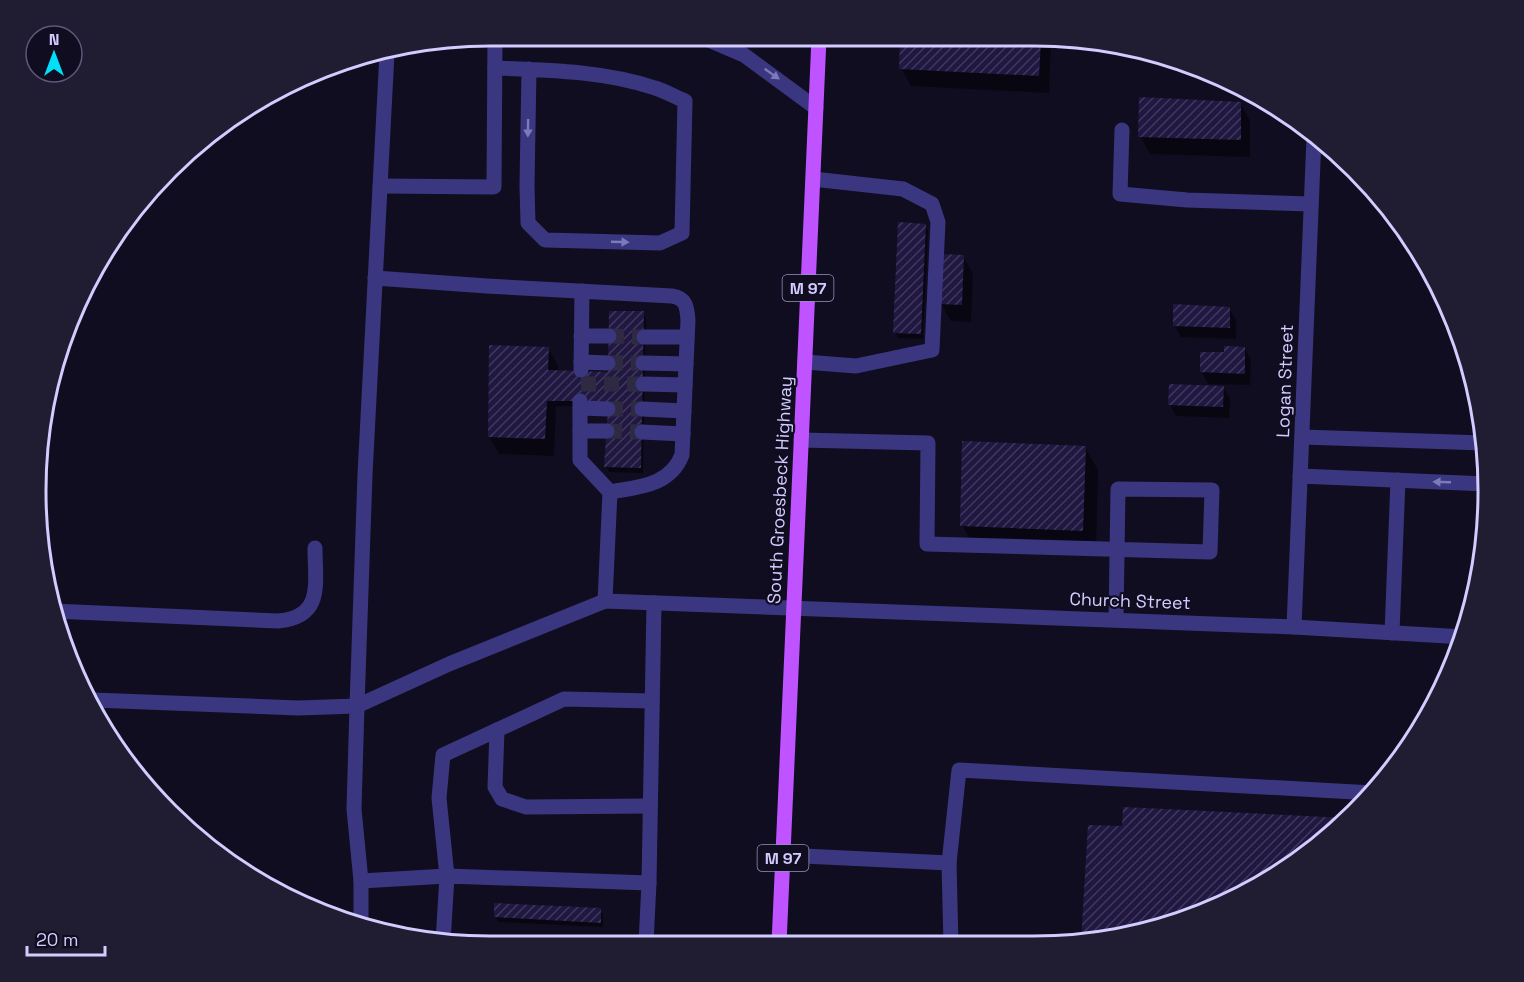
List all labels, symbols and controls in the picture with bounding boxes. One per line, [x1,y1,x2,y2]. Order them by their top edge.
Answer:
north arrow [24,24,84,84]
text: N [49,29,59,50]
one-way arrow [763,68,779,80]
one-way arrow [523,118,533,137]
one-way arrow [611,237,630,247]
road number: M 97 [782,275,834,301]
street label: Logan Street [1271,324,1298,438]
street label: South Groesbeck Highway [762,375,797,605]
one-way arrow [1432,477,1451,487]
street label: Church Street [1069,587,1191,614]
road number: M 97 [758,845,808,871]
scale bar [27,919,105,957]
text: 20 m [36,928,79,951]

